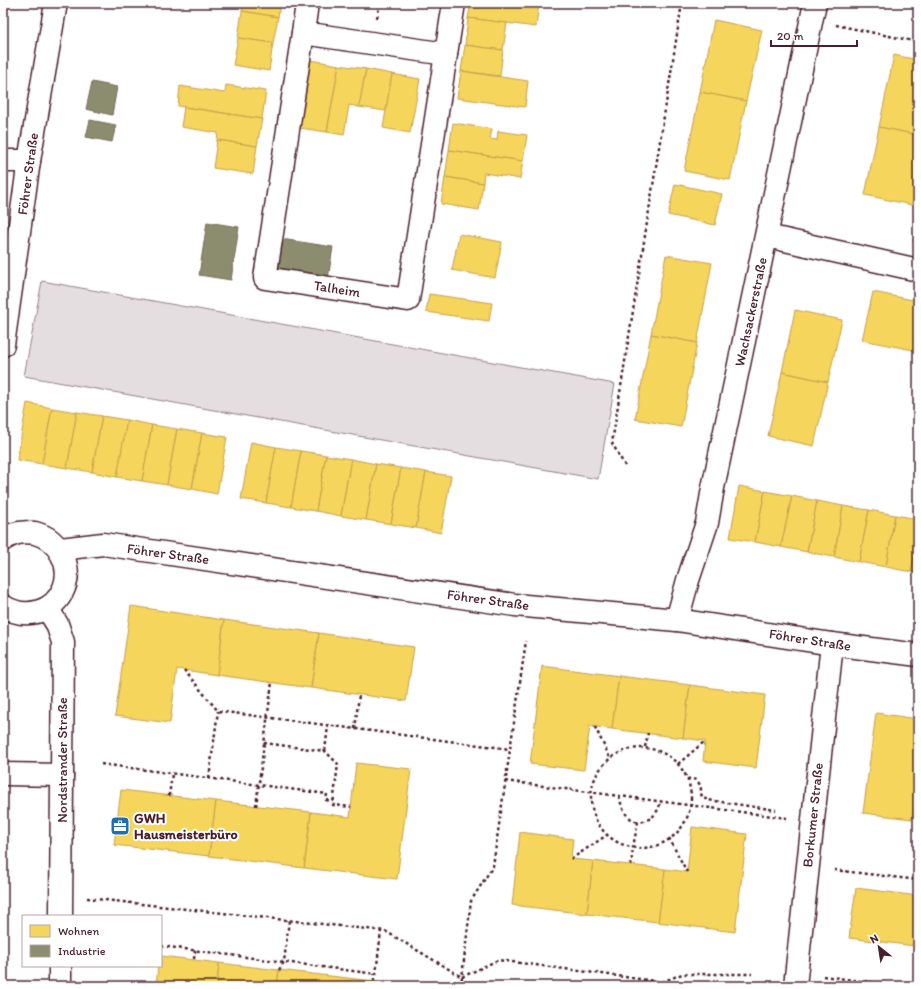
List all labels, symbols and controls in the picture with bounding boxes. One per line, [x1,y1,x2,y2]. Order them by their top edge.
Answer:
scale bar [771,22,857,48]
text: 20 m [777,29,804,43]
street label: Föhrer Straße [14,132,42,216]
street label: Wachsackerstraße [731,255,771,368]
street label: Talheim [313,277,362,301]
street label: Föhrer Straße [126,540,210,568]
street label: Föhrer Straße [446,586,530,614]
street label: Föhrer Straße [768,625,852,655]
street label: Nordstrander Straße [54,697,71,823]
street label: Borkumer Straße [799,762,827,868]
place label: GWH Hausmeisterbüro [134,810,238,843]
office icon: GWH Hausmeisterbüro [109,815,131,837]
legend [22,915,162,967]
text: Wohnen [58,924,100,938]
north arrow [859,927,899,967]
text: N [868,931,881,946]
text: Industrie [58,944,106,958]

